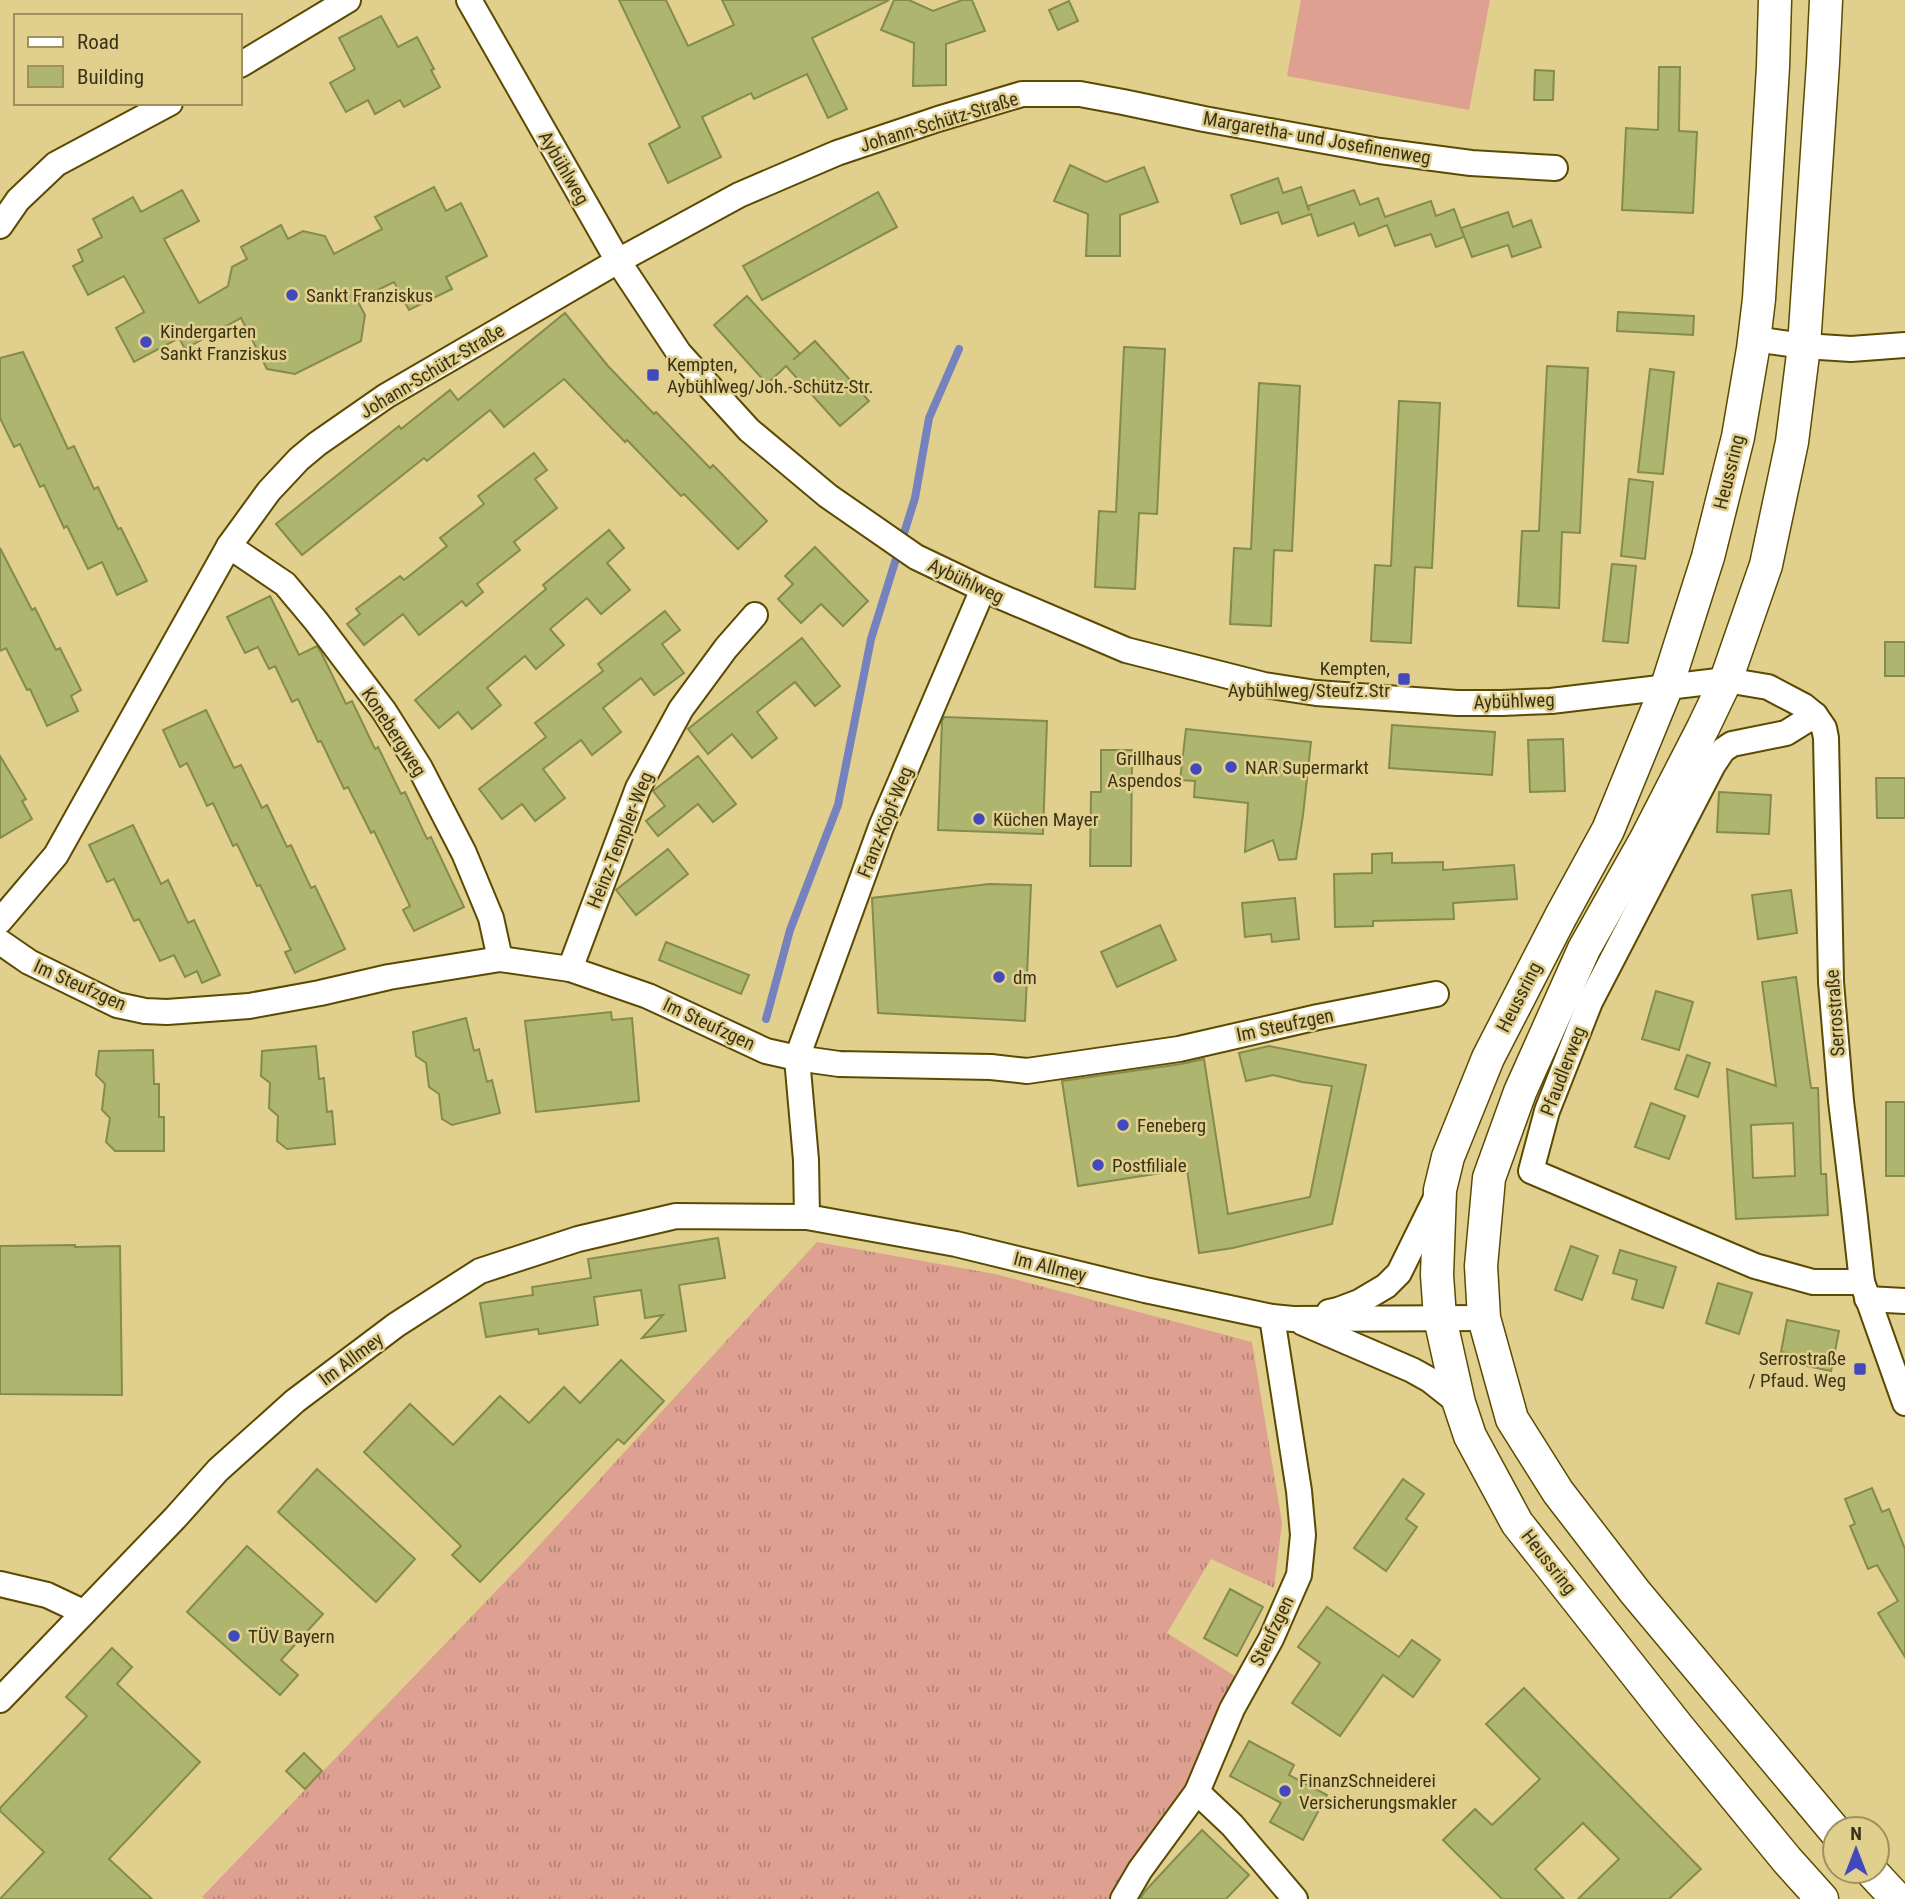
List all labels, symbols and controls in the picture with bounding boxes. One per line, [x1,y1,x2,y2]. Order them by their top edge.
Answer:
legend [14,14,242,105]
text: Road [77,30,119,54]
text: Building [77,65,144,89]
street label: Johann-Schütz-Straße [857,87,1021,157]
street label: Margaretha- und Josefinenweg [1201,107,1433,169]
street label: Aybühlweg [534,127,594,209]
place label: Sankt Franziskus [306,284,433,307]
marker: Sankt Franziskus [284,287,300,303]
street label: Johann-Schütz-Straße [356,319,509,423]
place label: Kindergarten Sankt Franziskus [160,320,287,365]
marker: Kindergarten Sankt Franziskus [138,334,154,350]
place label: Kempten, Aybühlweg/Joh.-Schütz-Str. [667,353,874,398]
marker: Kempten, Aybühlweg/Joh.-Schütz-Str. [645,367,661,383]
street label: Heussring [1709,432,1749,512]
street label: Aybühlweg [924,553,1008,609]
place label: Kempten, Aybühlweg/Steufz.Str [1228,657,1390,702]
marker: Kempten, Aybühlweg/Steufz.Str [1396,671,1412,687]
street label: Konebergweg [357,683,431,781]
street label: Aybühlweg [1473,688,1555,714]
place label: Grillhaus Aspendos [1107,747,1182,792]
place label: NAR Supermarkt [1245,756,1369,779]
marker: NAR Supermarkt [1223,759,1239,775]
marker: Grillhaus Aspendos [1188,761,1204,777]
street label: Franz-Köpf-Weg [852,763,918,881]
street label: Heinz-Templer-Weg [582,768,658,912]
place label: Küchen Mayer [993,808,1099,831]
marker: Küchen Mayer [971,811,987,827]
street label: Im Steufzgen [30,954,130,1016]
street label: Heussring [1492,958,1546,1036]
place label: dm [1013,966,1037,989]
marker: dm [991,969,1007,985]
street label: Serrostraße [1820,969,1850,1057]
street label: Im Steufzgen [659,993,759,1055]
street label: Im Steufzgen [1234,1003,1336,1047]
street label: Pfaudlerweg [1535,1023,1591,1119]
place label: Feneberg [1137,1114,1206,1137]
marker: Feneberg [1115,1117,1131,1133]
place label: Postfiliale [1112,1154,1187,1177]
marker: Postfiliale [1090,1157,1106,1173]
street label: Im Allmey [1011,1247,1089,1287]
street label: Im Allmey [314,1327,388,1390]
place label: Serrostraße / Pfaud. Weg [1749,1347,1846,1392]
marker: Serrostraße / Pfaud. Weg [1852,1361,1868,1377]
street label: Heussring [1517,1525,1581,1599]
street label: Steufzgen [1245,1592,1299,1670]
place label: TÜV Bayern [248,1625,335,1648]
marker: TÜV Bayern [226,1628,242,1644]
place label: FinanzSchneiderei Versicherungsmakler [1299,1769,1457,1814]
marker: FinanzSchneiderei Versicherungsmakler [1277,1783,1293,1799]
north arrow [1821,1815,1891,1885]
text: N [1850,1822,1862,1845]

